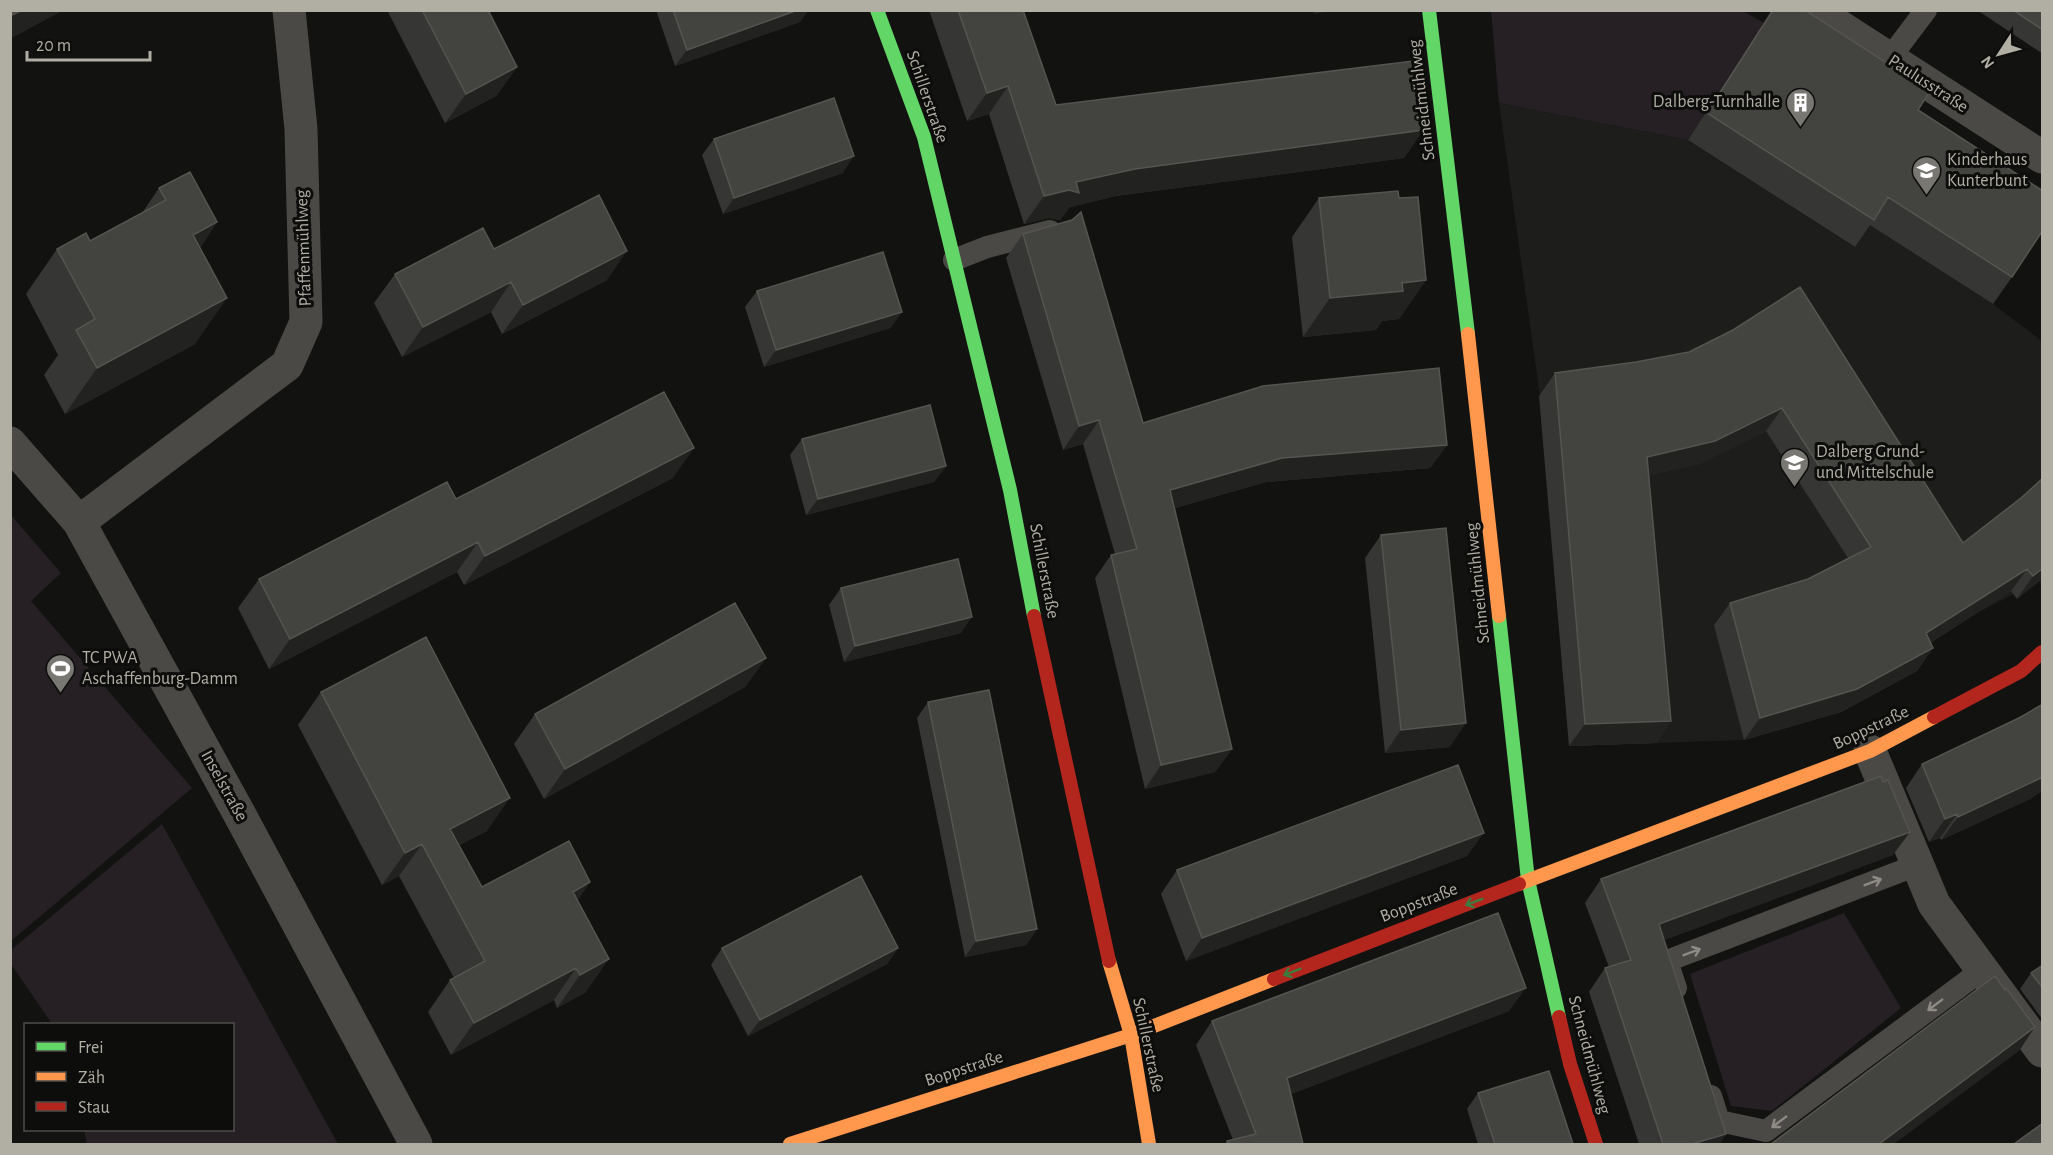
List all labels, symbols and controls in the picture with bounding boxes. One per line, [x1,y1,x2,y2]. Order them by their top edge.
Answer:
scale bar [27,24,150,62]
north arrow [1969,24,2029,84]
text: 20 m [36,37,71,55]
street label: Schneidmühlweg [1406,38,1438,161]
street label: Schillerstraße [903,48,951,146]
street label: Paulusstraße [1885,52,1971,116]
text: N [1978,53,1997,71]
building icon: Dalberg-Turnhalle [1785,86,1817,128]
place label: Dalberg-Turnhalle [1653,93,1780,111]
place label: Kinderhaus Kunterbunt [1947,151,2028,190]
school or university icon: Kinderhaus Kunterbunt [1910,154,1942,196]
street label: Pfaffenmühlweg [293,189,315,307]
place label: Dalberg Grund- und Mittelschule [1816,443,1934,482]
school or university icon: Dalberg Grund- und Mittelschule [1779,446,1811,488]
street label: Schneidmühlweg [1463,521,1493,644]
street label: Schillerstraße [1026,522,1062,620]
place label: TC PWA Aschaffenburg-Damm [82,649,238,688]
sports icon: TC PWA Aschaffenburg-Damm [45,652,77,694]
street label: Boppstraße [1830,703,1912,753]
street label: Inselstraße [197,748,251,824]
one-way arrow [1864,875,1882,886]
street label: Boppstraße [1378,880,1460,926]
one-way arrow [1465,897,1484,908]
one-way arrow [1682,945,1700,956]
one-way arrow [1283,967,1302,978]
street label: Schneidmühlweg [1565,994,1613,1116]
street label: Schillerstraße [1129,996,1167,1094]
one-way arrow [1928,999,1944,1011]
legend [24,1023,234,1131]
text: Frei [78,1039,104,1057]
street label: Boppstraße [923,1048,1005,1090]
text: Zäh [78,1069,105,1087]
text: Stau [78,1099,110,1117]
one-way arrow [1771,1115,1787,1128]

